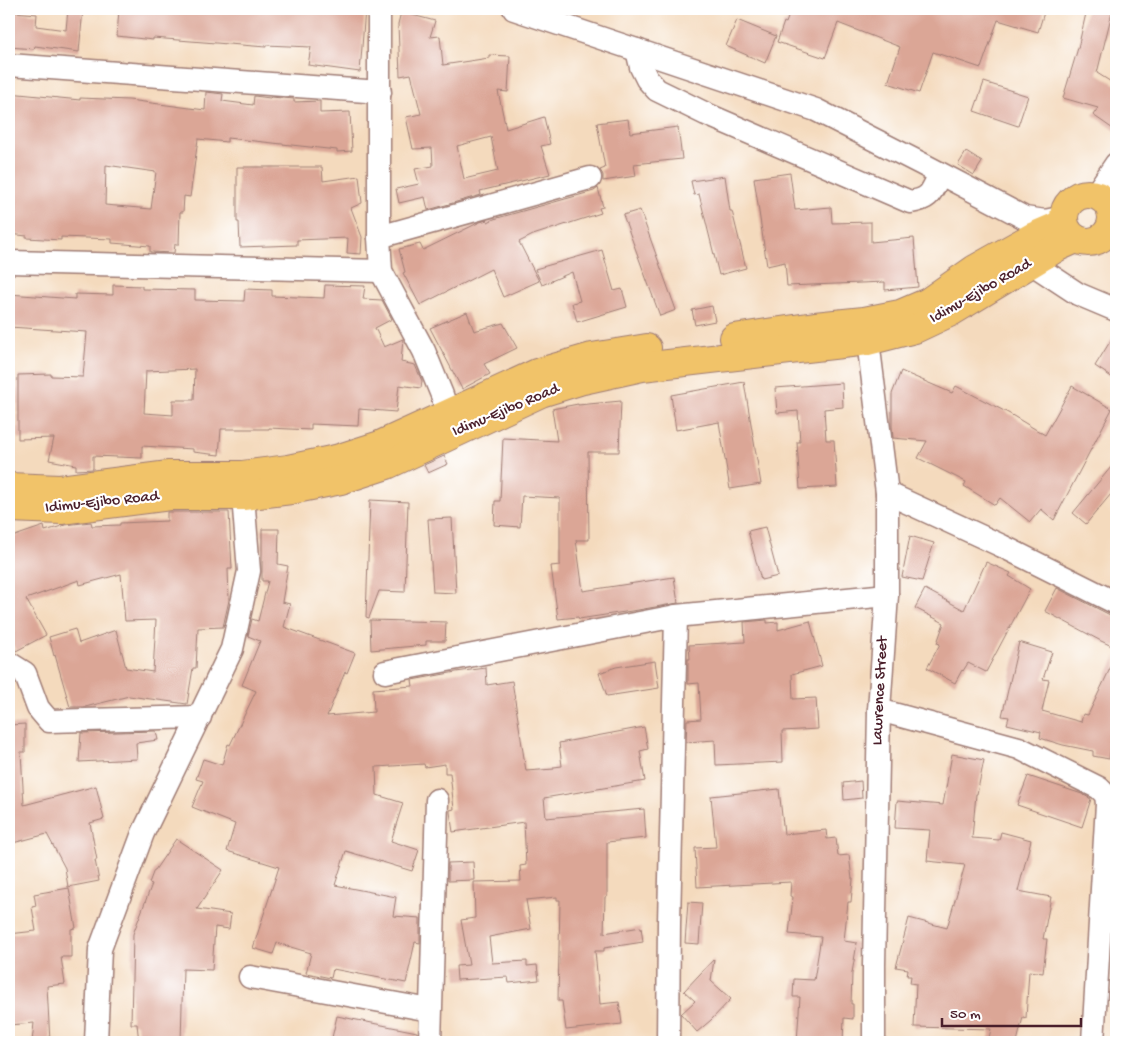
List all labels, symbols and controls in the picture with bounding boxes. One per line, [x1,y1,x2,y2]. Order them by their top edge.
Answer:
street label: Idimu-Ejibo Road [927,254,1037,329]
street label: Idimu-Ejibo Road [450,379,564,442]
street label: Idimu-Ejibo Road [44,487,161,518]
street label: Lawrence Street [869,635,893,746]
scale bar [942,996,1081,1028]
text: 50 m [950,1006,981,1024]

